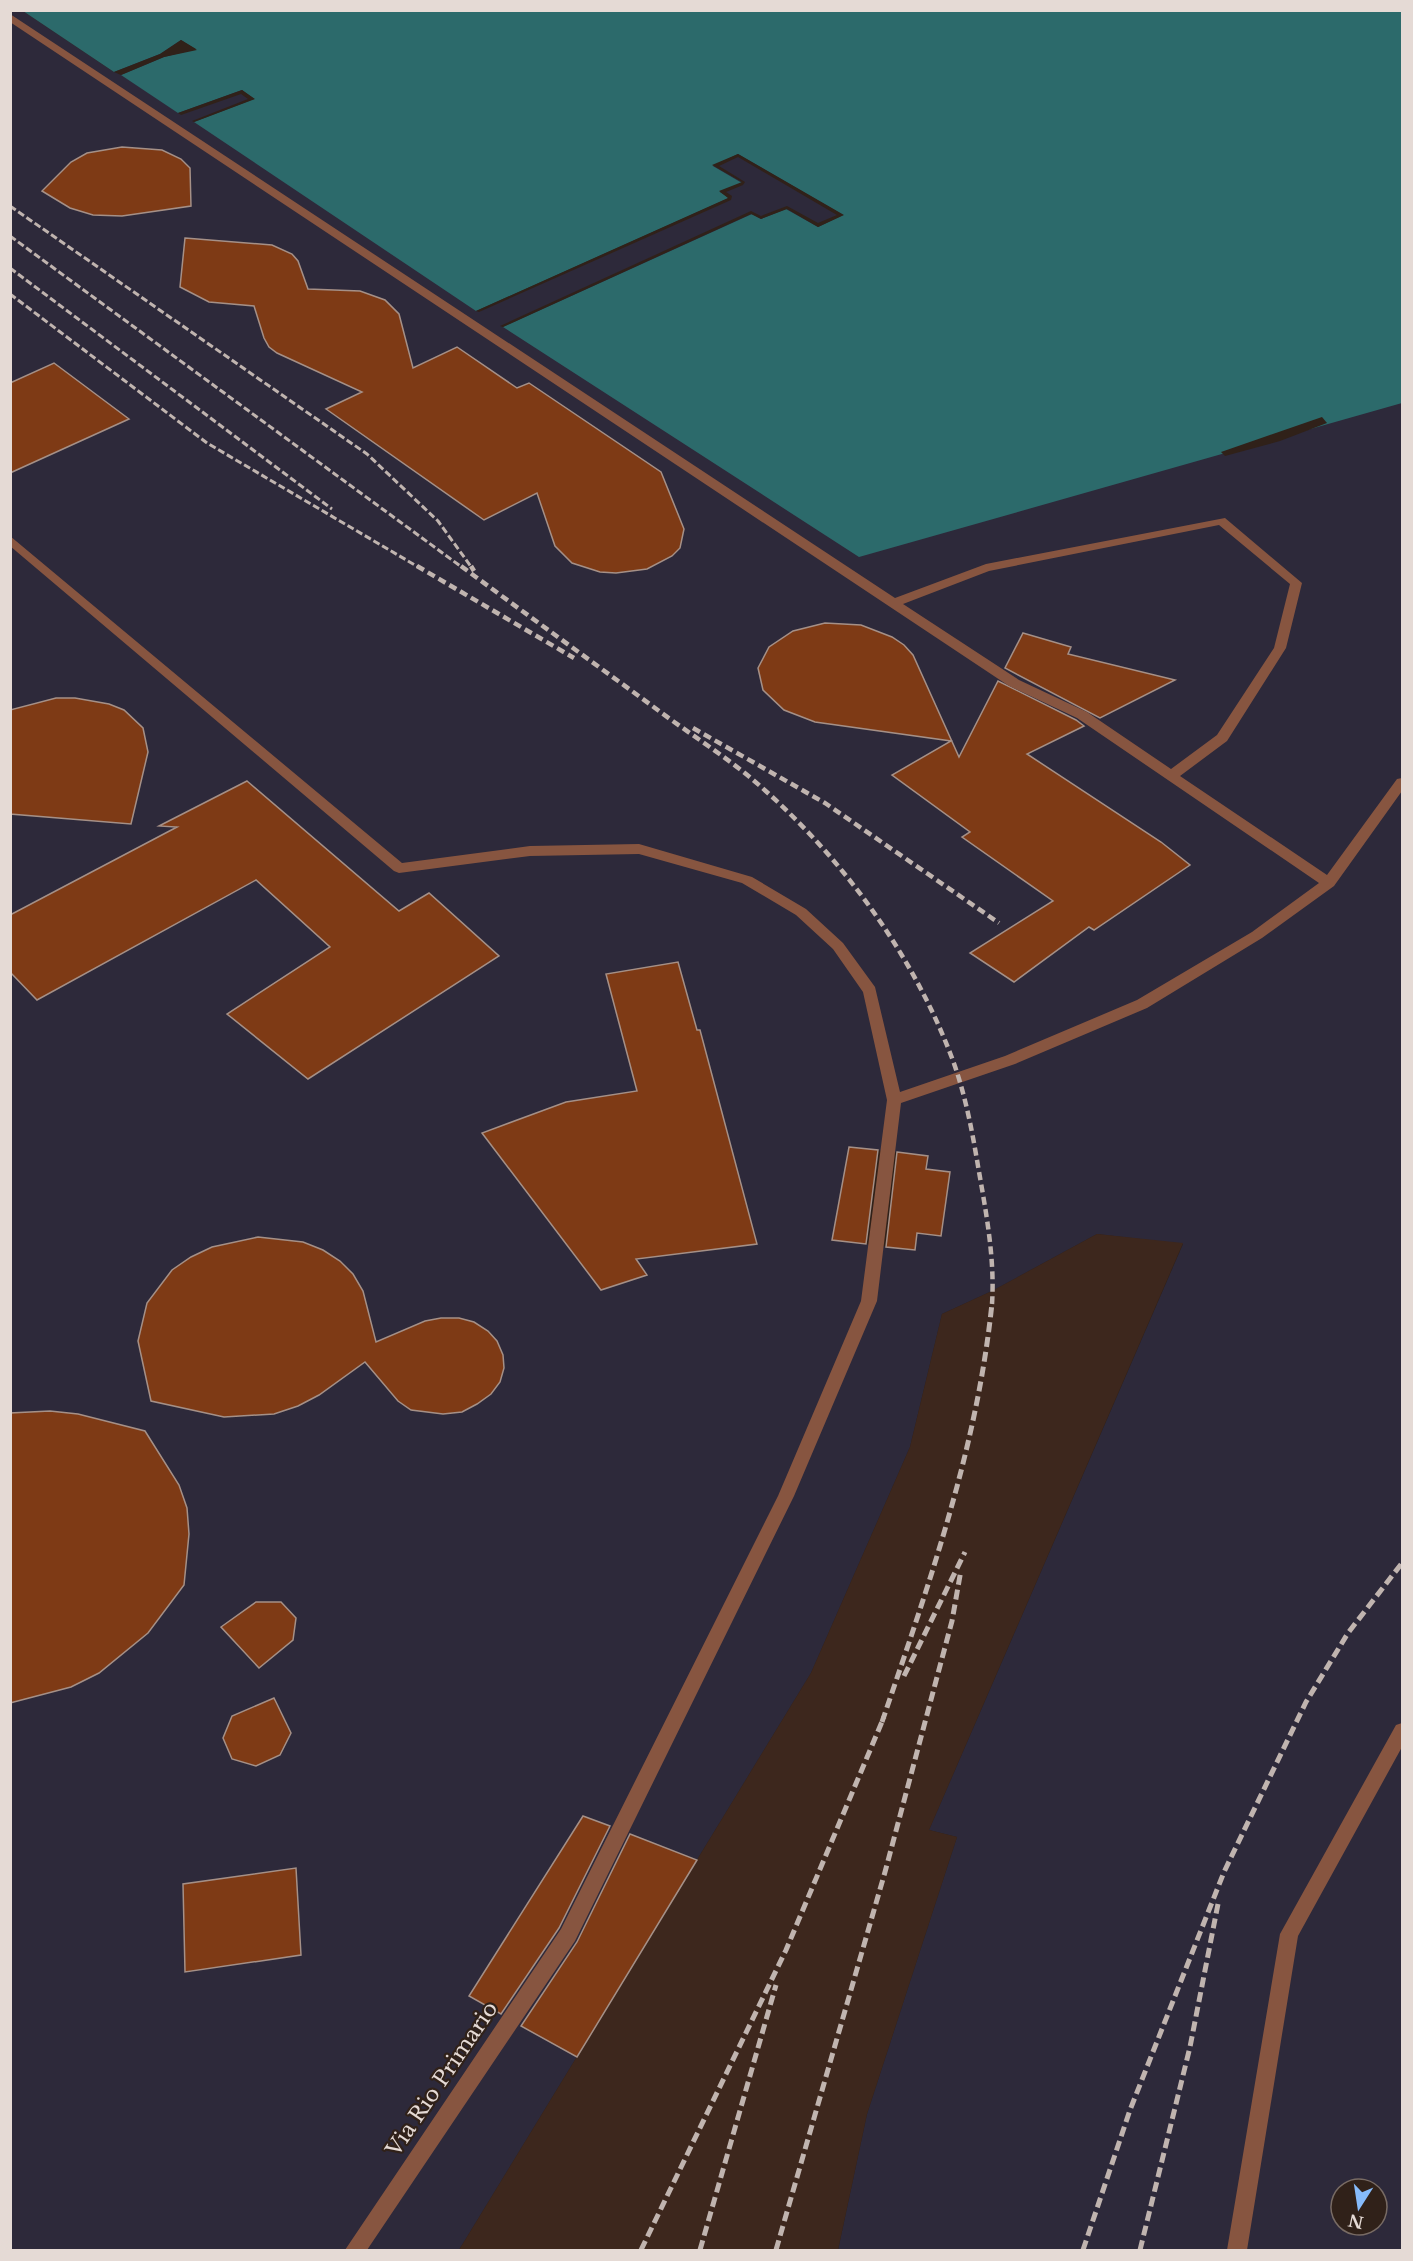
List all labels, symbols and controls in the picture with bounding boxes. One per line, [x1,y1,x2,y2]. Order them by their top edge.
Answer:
street label: Via Rio Primario [380,1997,503,2162]
north arrow [1329,2177,1389,2237]
text: N [1346,2210,1365,2233]

